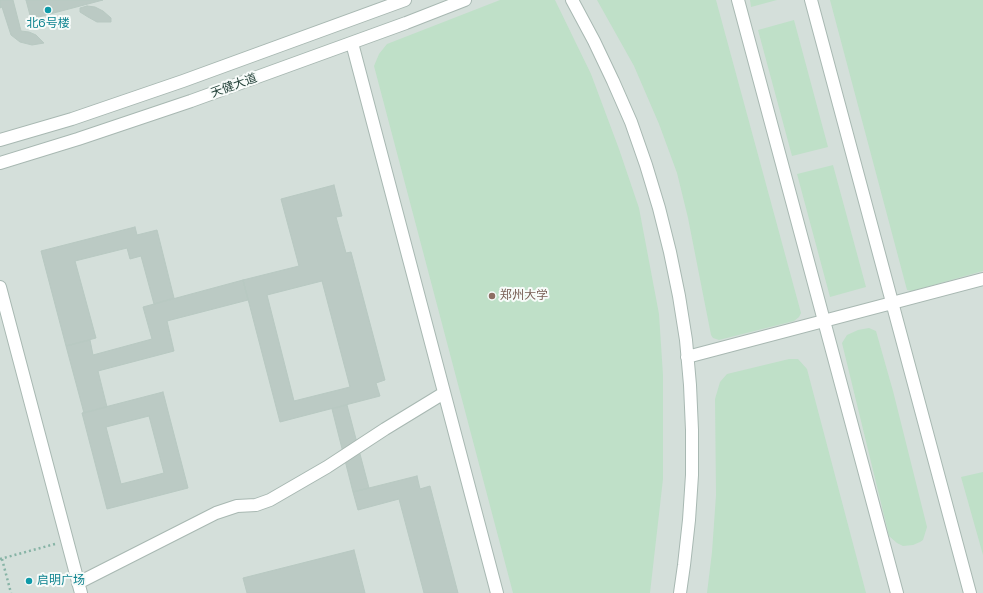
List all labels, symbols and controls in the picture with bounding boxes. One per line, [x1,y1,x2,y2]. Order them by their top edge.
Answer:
marker: 北6号楼 [43,5,53,15]
place label: 北6号楼 [26,17,70,31]
street label: 天健大道 [209,71,259,101]
place label: 郑州大学 [500,289,548,303]
marker: 郑州大学 [487,291,497,301]
place label: 启明广场 [37,574,85,588]
marker: 启明广场 [24,576,34,586]

